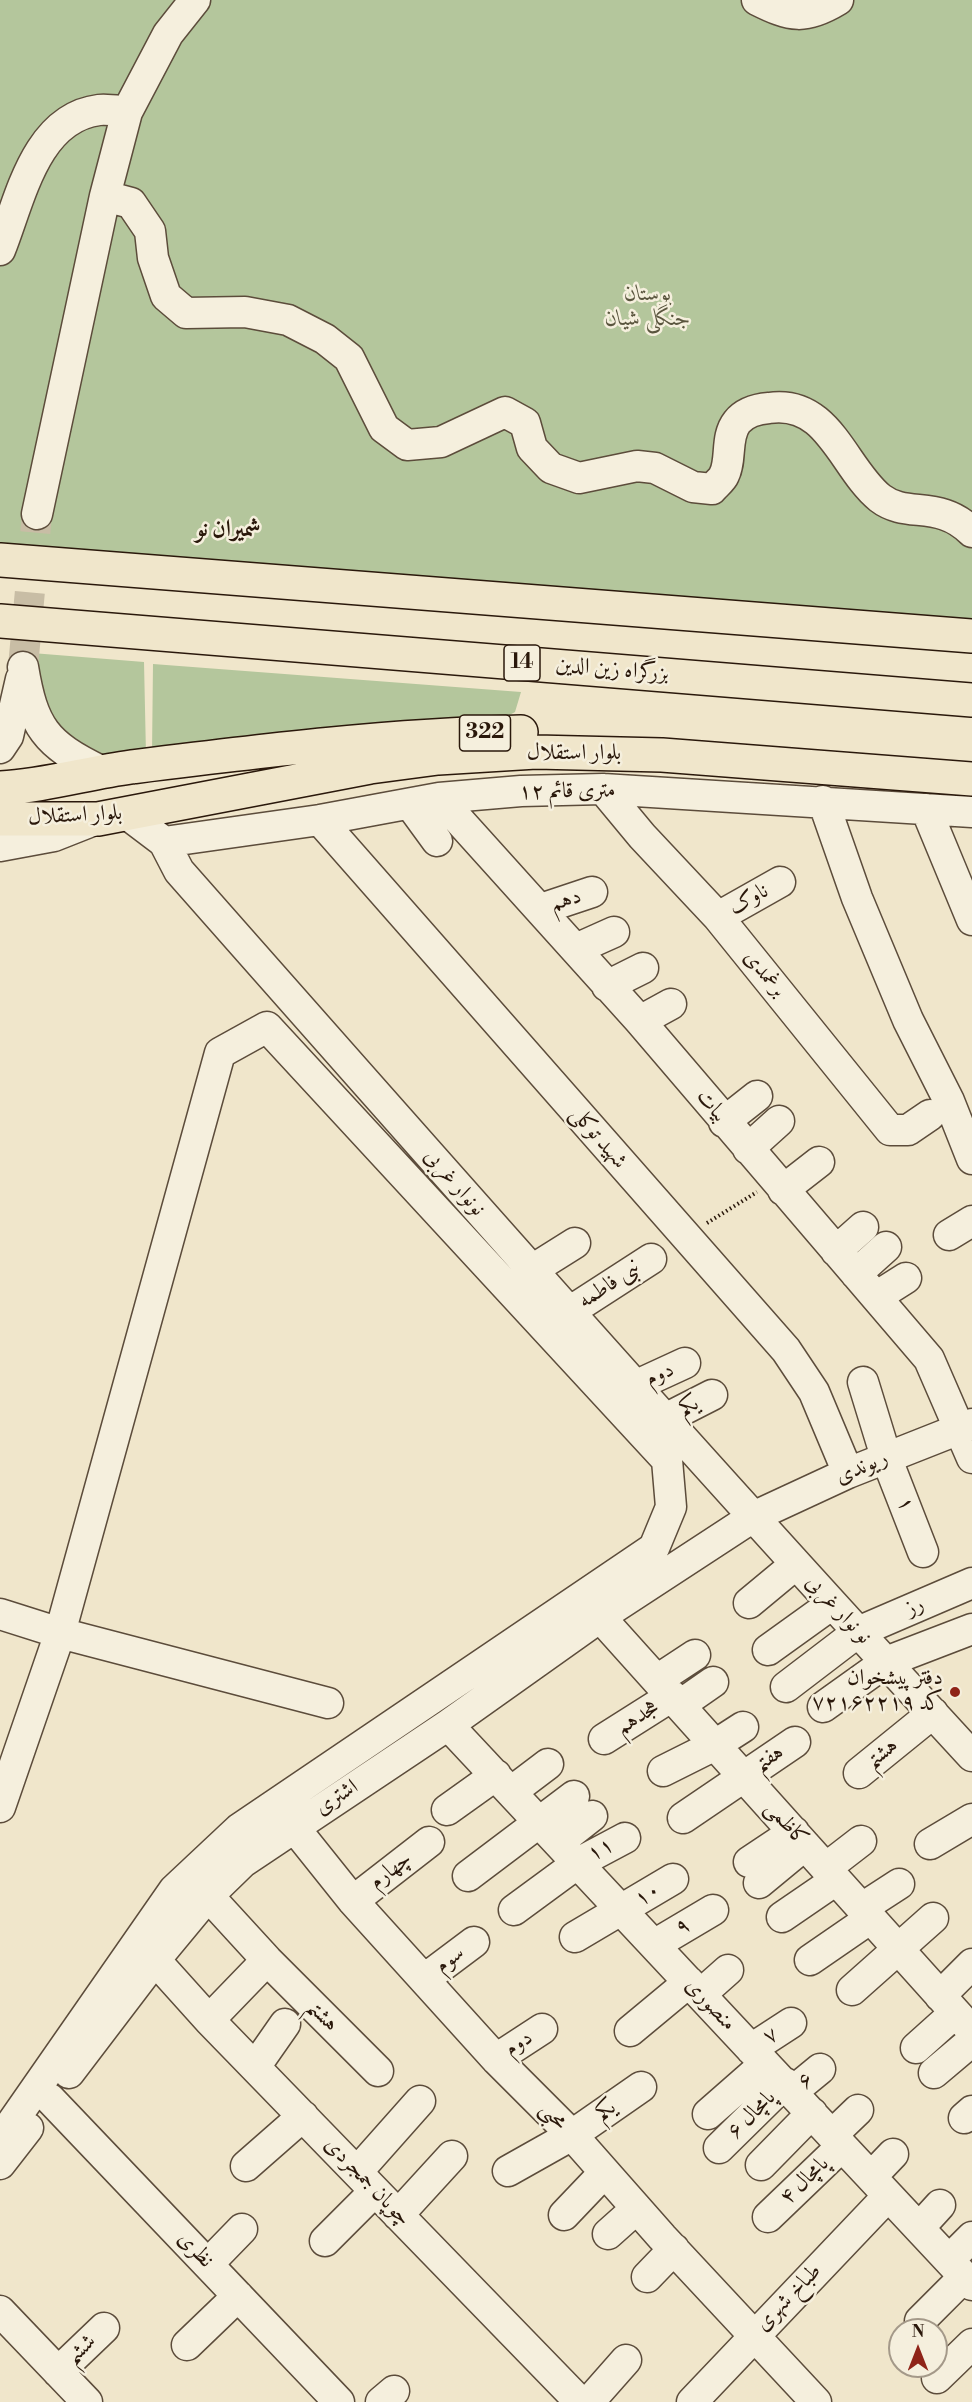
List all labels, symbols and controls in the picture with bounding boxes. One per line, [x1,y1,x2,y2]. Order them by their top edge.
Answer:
park label: بوستان جنگلی شیان [605,282,691,334]
district label: شمیران نو [195,516,261,544]
road number: 14 [504,645,540,681]
street label: بزرگراه زین الدین [554,652,670,688]
road number: 322 [460,715,510,751]
street label: بلوار استقلال [527,741,621,767]
street label: ۱۲ متری قائم [518,778,616,806]
street label: بلوار استقلال [27,800,123,832]
street label: ناوک [725,878,773,922]
street label: دهم [547,884,585,918]
street label: برغمدی [737,945,791,1003]
street label: بیات [690,1084,732,1128]
street label: شهید توکلی [564,1101,632,1175]
street label: نونوار غربی [418,1144,490,1222]
street label: نبی فاطمه [574,1255,646,1315]
street label: دوم [641,1357,679,1393]
street label: یکم [674,1391,704,1423]
street label: ریوندی [832,1445,892,1491]
street label: ۱ [890,1493,920,1515]
street label: نو نوار غربی [799,1570,877,1650]
street label: رز [902,1591,928,1623]
place label: دفتر پیشخوان کد ۷۲۱۶۲۲۱۹ [812,1666,943,1718]
marker: دفتر پیشخوان کد ۷۲۱۶۲۲۱۹ [948,1685,962,1699]
street label: هجدهم [611,1695,665,1741]
street label: هشتم [860,1733,904,1775]
street label: هفتم [749,1740,789,1778]
street label: اشتری [310,1774,364,1822]
street label: کاظمی [759,1796,813,1852]
street label: ۱۱ [583,1832,619,1868]
street label: چهارم [364,1846,418,1896]
street label: ۱۰ [630,1877,666,1913]
street label: ۹ [671,1912,695,1942]
street label: سوم [430,1940,470,1980]
street label: منصوری [679,1973,741,2037]
street label: هشتم [300,1994,344,2038]
street label: ۷ [759,2021,783,2051]
street label: دوم [500,2025,538,2063]
street label: ۶ [793,2067,819,2095]
street label: ۶ پامچال [722,2085,782,2145]
street label: یکم [591,2095,621,2127]
street label: محبی [533,2096,573,2136]
street label: چوپان جمجردی [318,2132,416,2232]
street label: پامچال ۴ [775,2151,835,2211]
street label: نظری [171,2226,219,2274]
street label: طباخ شهری [750,2259,828,2337]
north arrow [888,2318,948,2378]
text: N [912,2322,924,2342]
street label: ششم [60,2329,102,2371]

